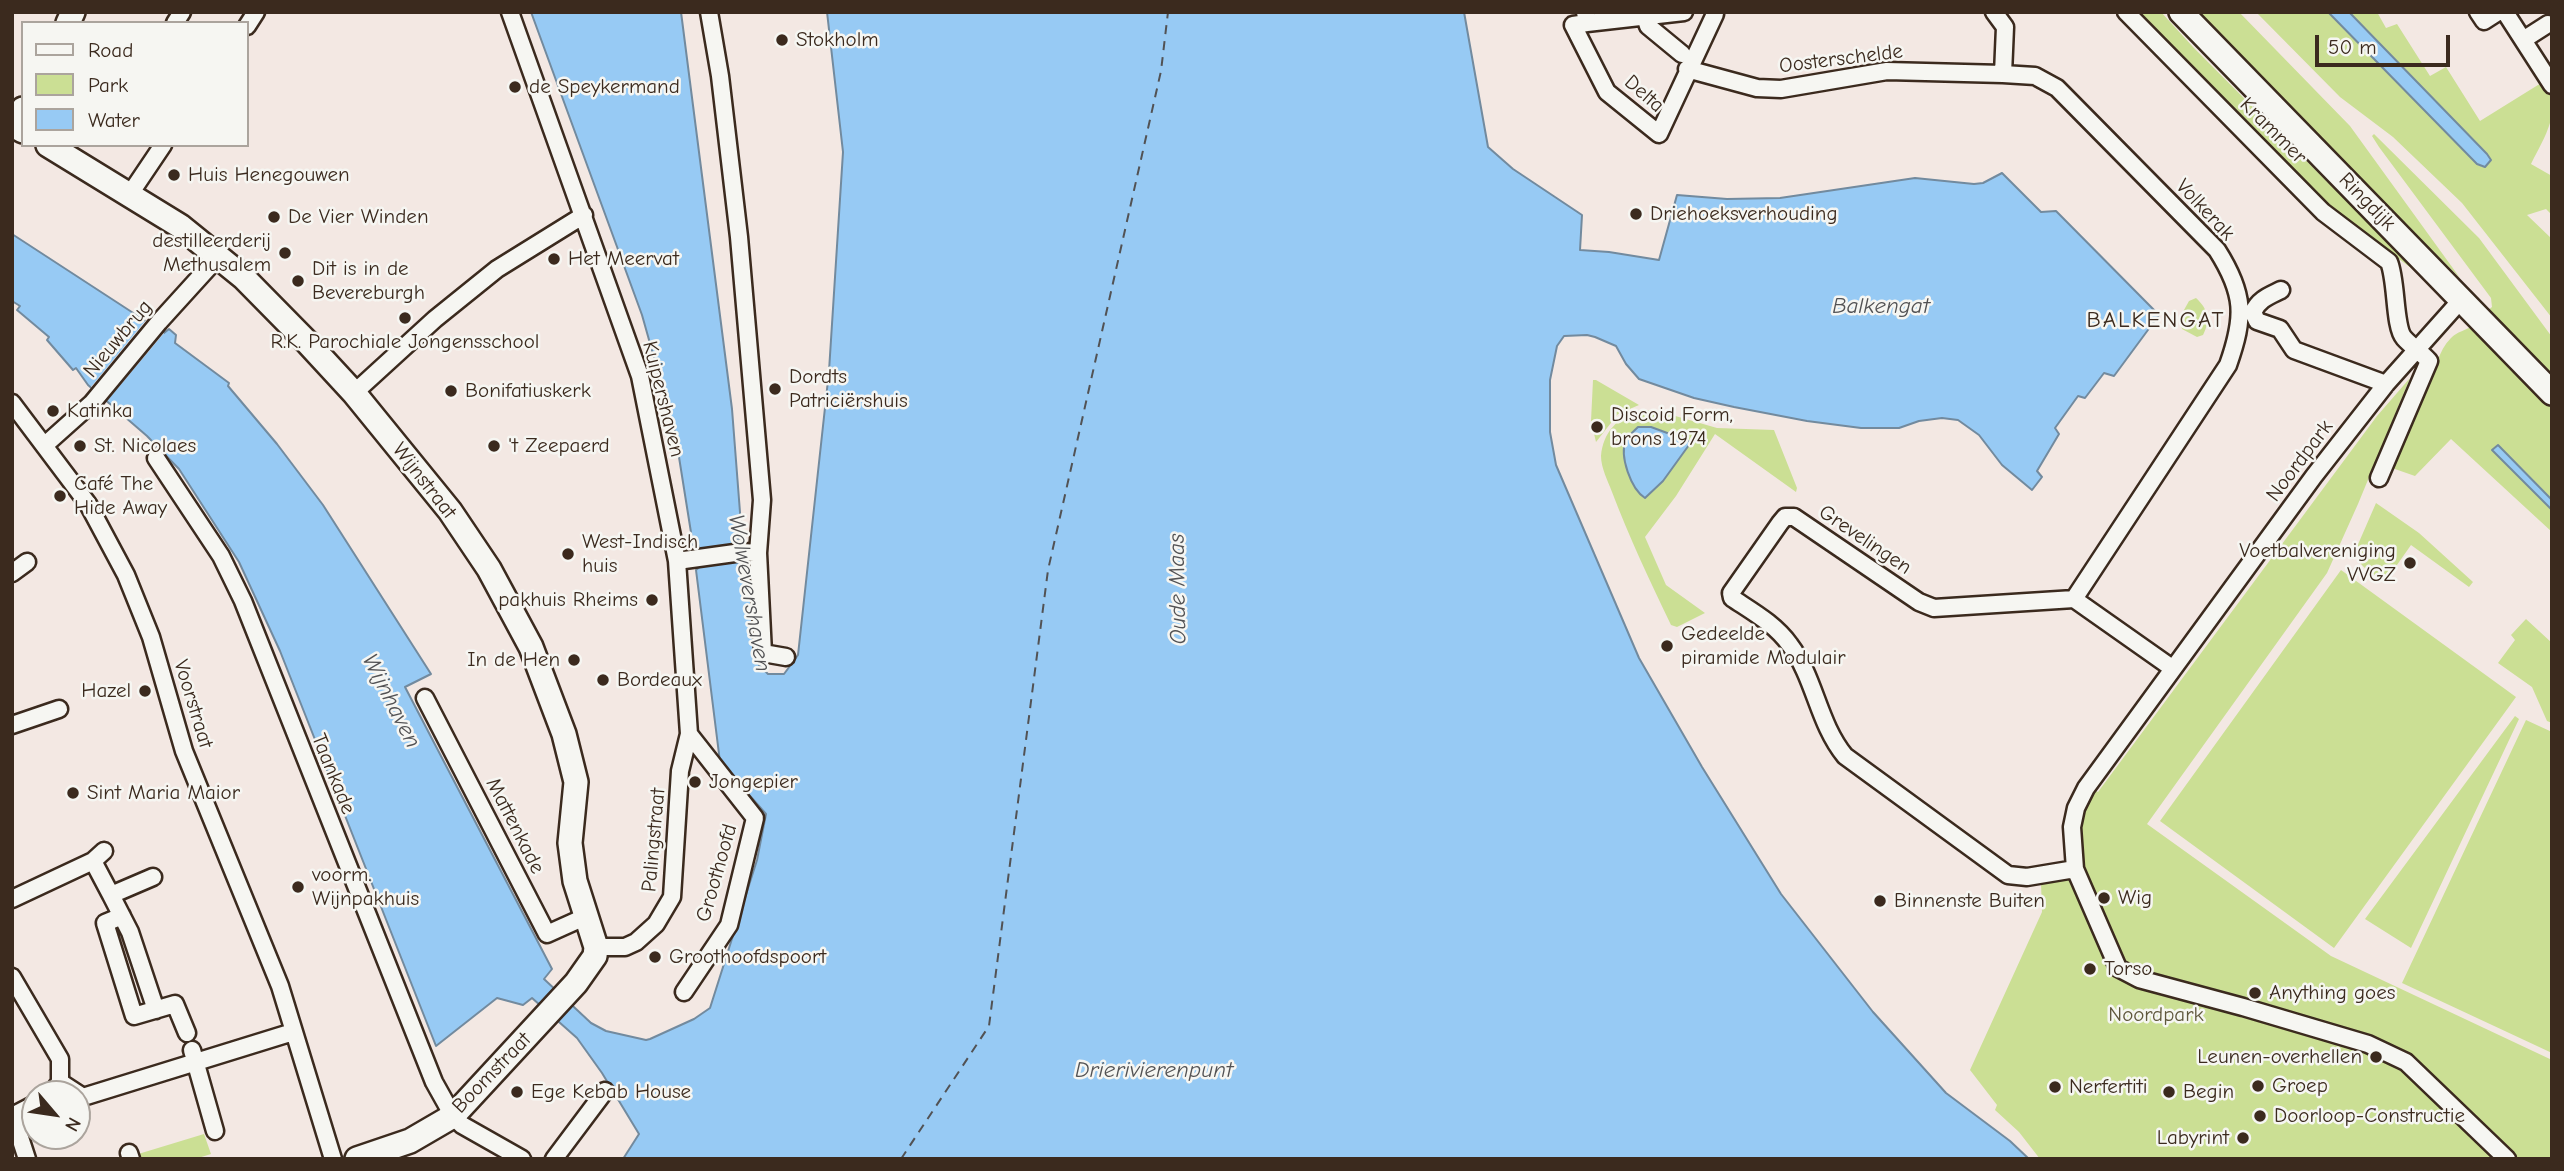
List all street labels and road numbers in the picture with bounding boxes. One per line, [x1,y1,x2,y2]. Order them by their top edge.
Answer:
street label: Oosterschelde [1778,39,1904,79]
street label: Delta [1619,70,1669,118]
street label: Krammer [2234,92,2312,170]
street label: Ringdijk [2333,168,2401,236]
street label: Volkerak [2170,174,2240,246]
street label: Nieuwbrug [78,295,158,383]
street label: Kuipershaven [636,338,690,460]
street label: Noordpark [2261,415,2339,507]
street label: Wijnstraat [386,438,462,524]
street label: Grevelingen [1814,500,1916,580]
street label: Voorstraat [168,657,218,751]
street label: Taankade [305,730,361,818]
street label: Mattenkade [480,774,550,878]
street label: Palingstraat [637,787,671,893]
street label: Groothoofd [691,821,743,925]
street label: Boomstraat [447,1027,537,1119]

